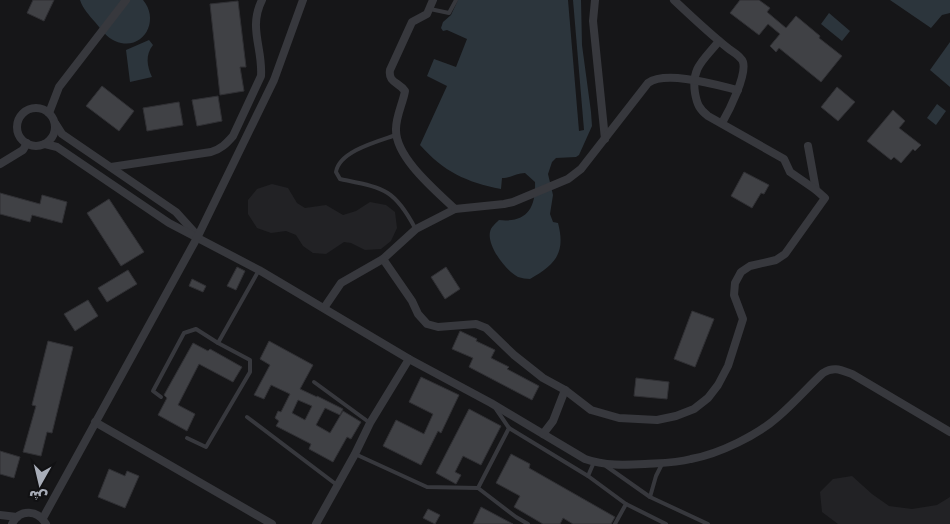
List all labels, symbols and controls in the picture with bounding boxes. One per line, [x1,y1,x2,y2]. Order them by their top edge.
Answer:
north arrow [15,459,65,509]
text: ش [28,488,49,506]

